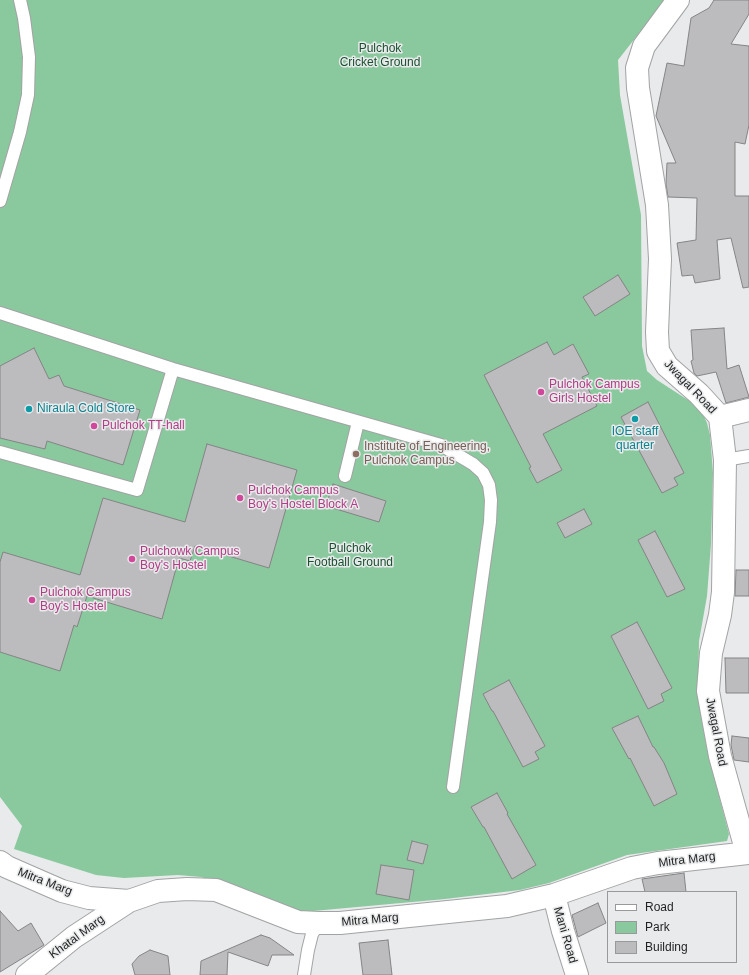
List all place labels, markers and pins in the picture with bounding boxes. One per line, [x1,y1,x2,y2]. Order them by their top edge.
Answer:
place label: Pulchok Campus Girls Hostel [549,378,640,406]
marker: Pulchok Campus Girls Hostel [536,387,546,397]
place label: Niraula Cold Store [37,402,135,416]
marker: Niraula Cold Store [24,404,34,414]
marker: IOE staff quarter [630,414,640,424]
place label: Pulchok TT-hall [102,419,185,433]
marker: Pulchok TT-hall [89,421,99,431]
place label: IOE staff quarter [612,425,658,453]
place label: Institute of Engineering, Pulchok Campus [364,440,490,468]
marker: Institute of Engineering, Pulchok Campus [351,449,361,459]
place label: Pulchok Campus Boy's Hostel Block A [248,484,358,512]
marker: Pulchok Campus Boy's Hostel Block A [235,493,245,503]
place label: Pulchowk Campus Boy's Hostel [140,545,239,573]
marker: Pulchowk Campus Boy's Hostel [127,554,137,564]
place label: Pulchok Campus Boy's Hostel [40,586,131,614]
marker: Pulchok Campus Boy's Hostel [27,595,37,605]

